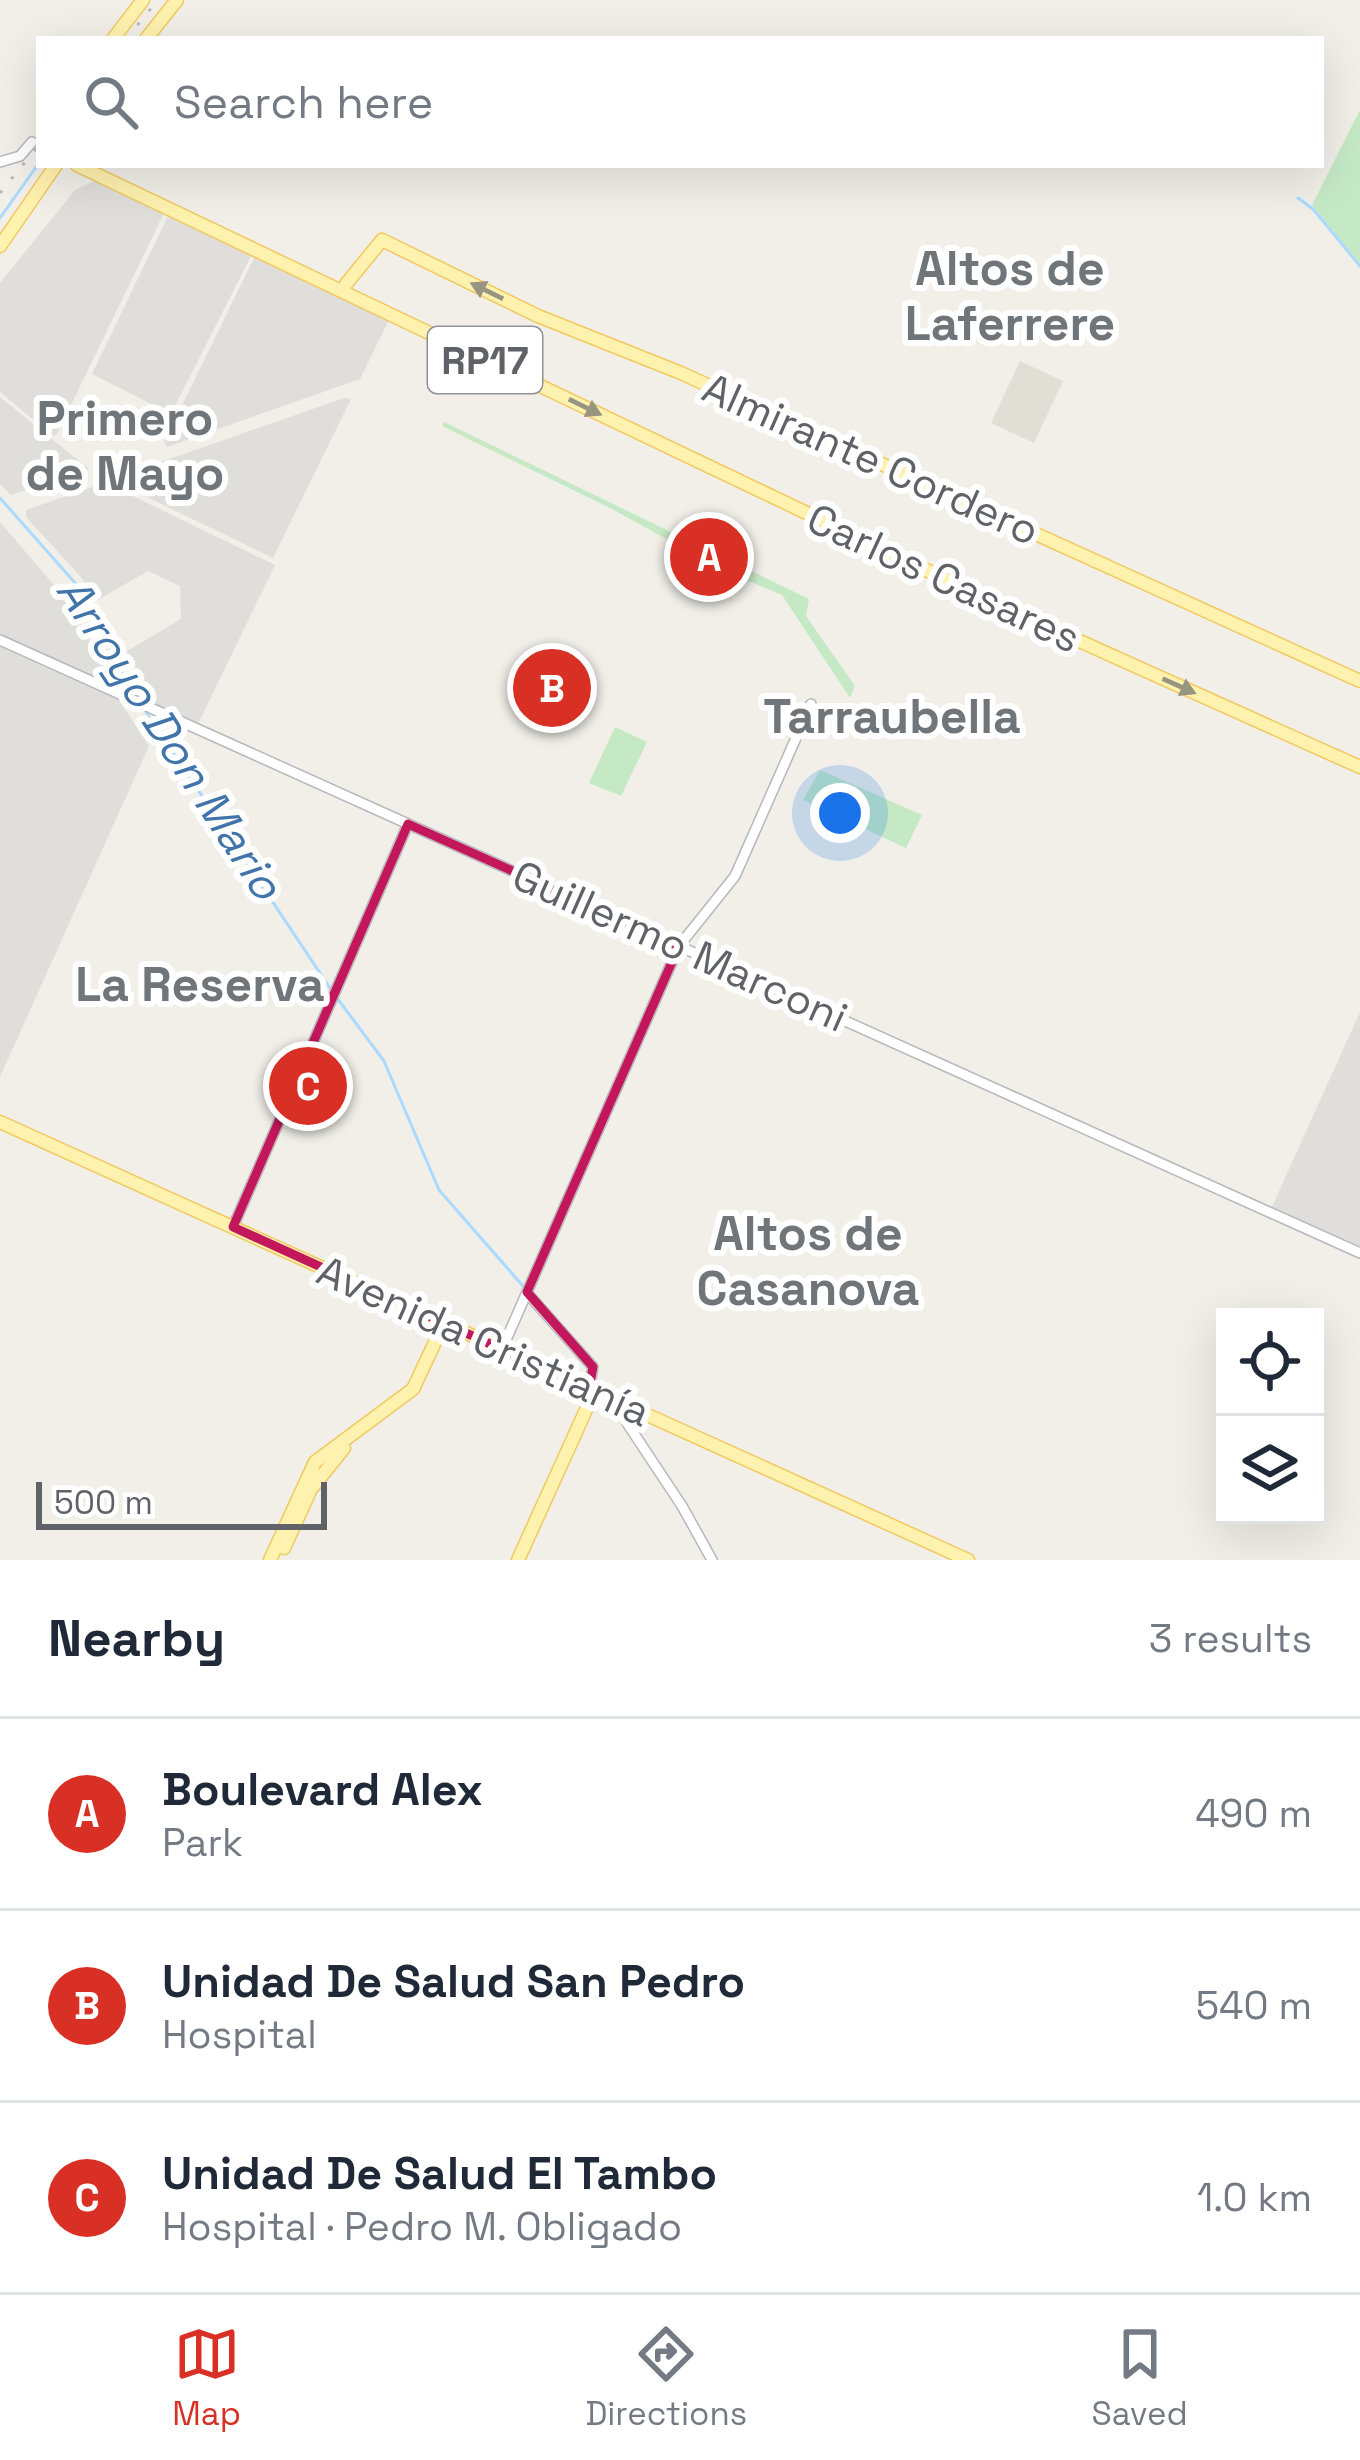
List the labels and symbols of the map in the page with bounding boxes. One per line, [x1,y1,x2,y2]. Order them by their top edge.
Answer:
district label: Altos de Laferrere [905,238,1115,354]
one-way arrow [470,282,505,302]
road number: RP17 [428,327,542,393]
street label: Almirante Cordero [695,362,1047,556]
district label: Primero de Mayo [26,388,224,504]
one-way arrow [568,397,602,417]
street label: Carlos Casares [799,492,1089,664]
pin: A [670,512,748,602]
water label: Arroyo Don Mario [44,566,296,911]
pin: B [513,643,591,733]
one-way arrow [1162,676,1197,696]
district label: Tarraubella [763,686,1021,747]
your location [810,783,870,843]
street label: Guillermo Marconi [505,848,855,1044]
district label: La Reserva [75,954,325,1015]
pin: C [269,1041,347,1131]
district label: Altos de Casanova [697,1203,919,1319]
street label: Avenida Cristianía [309,1244,659,1438]
scale bar [36,1476,327,1529]

